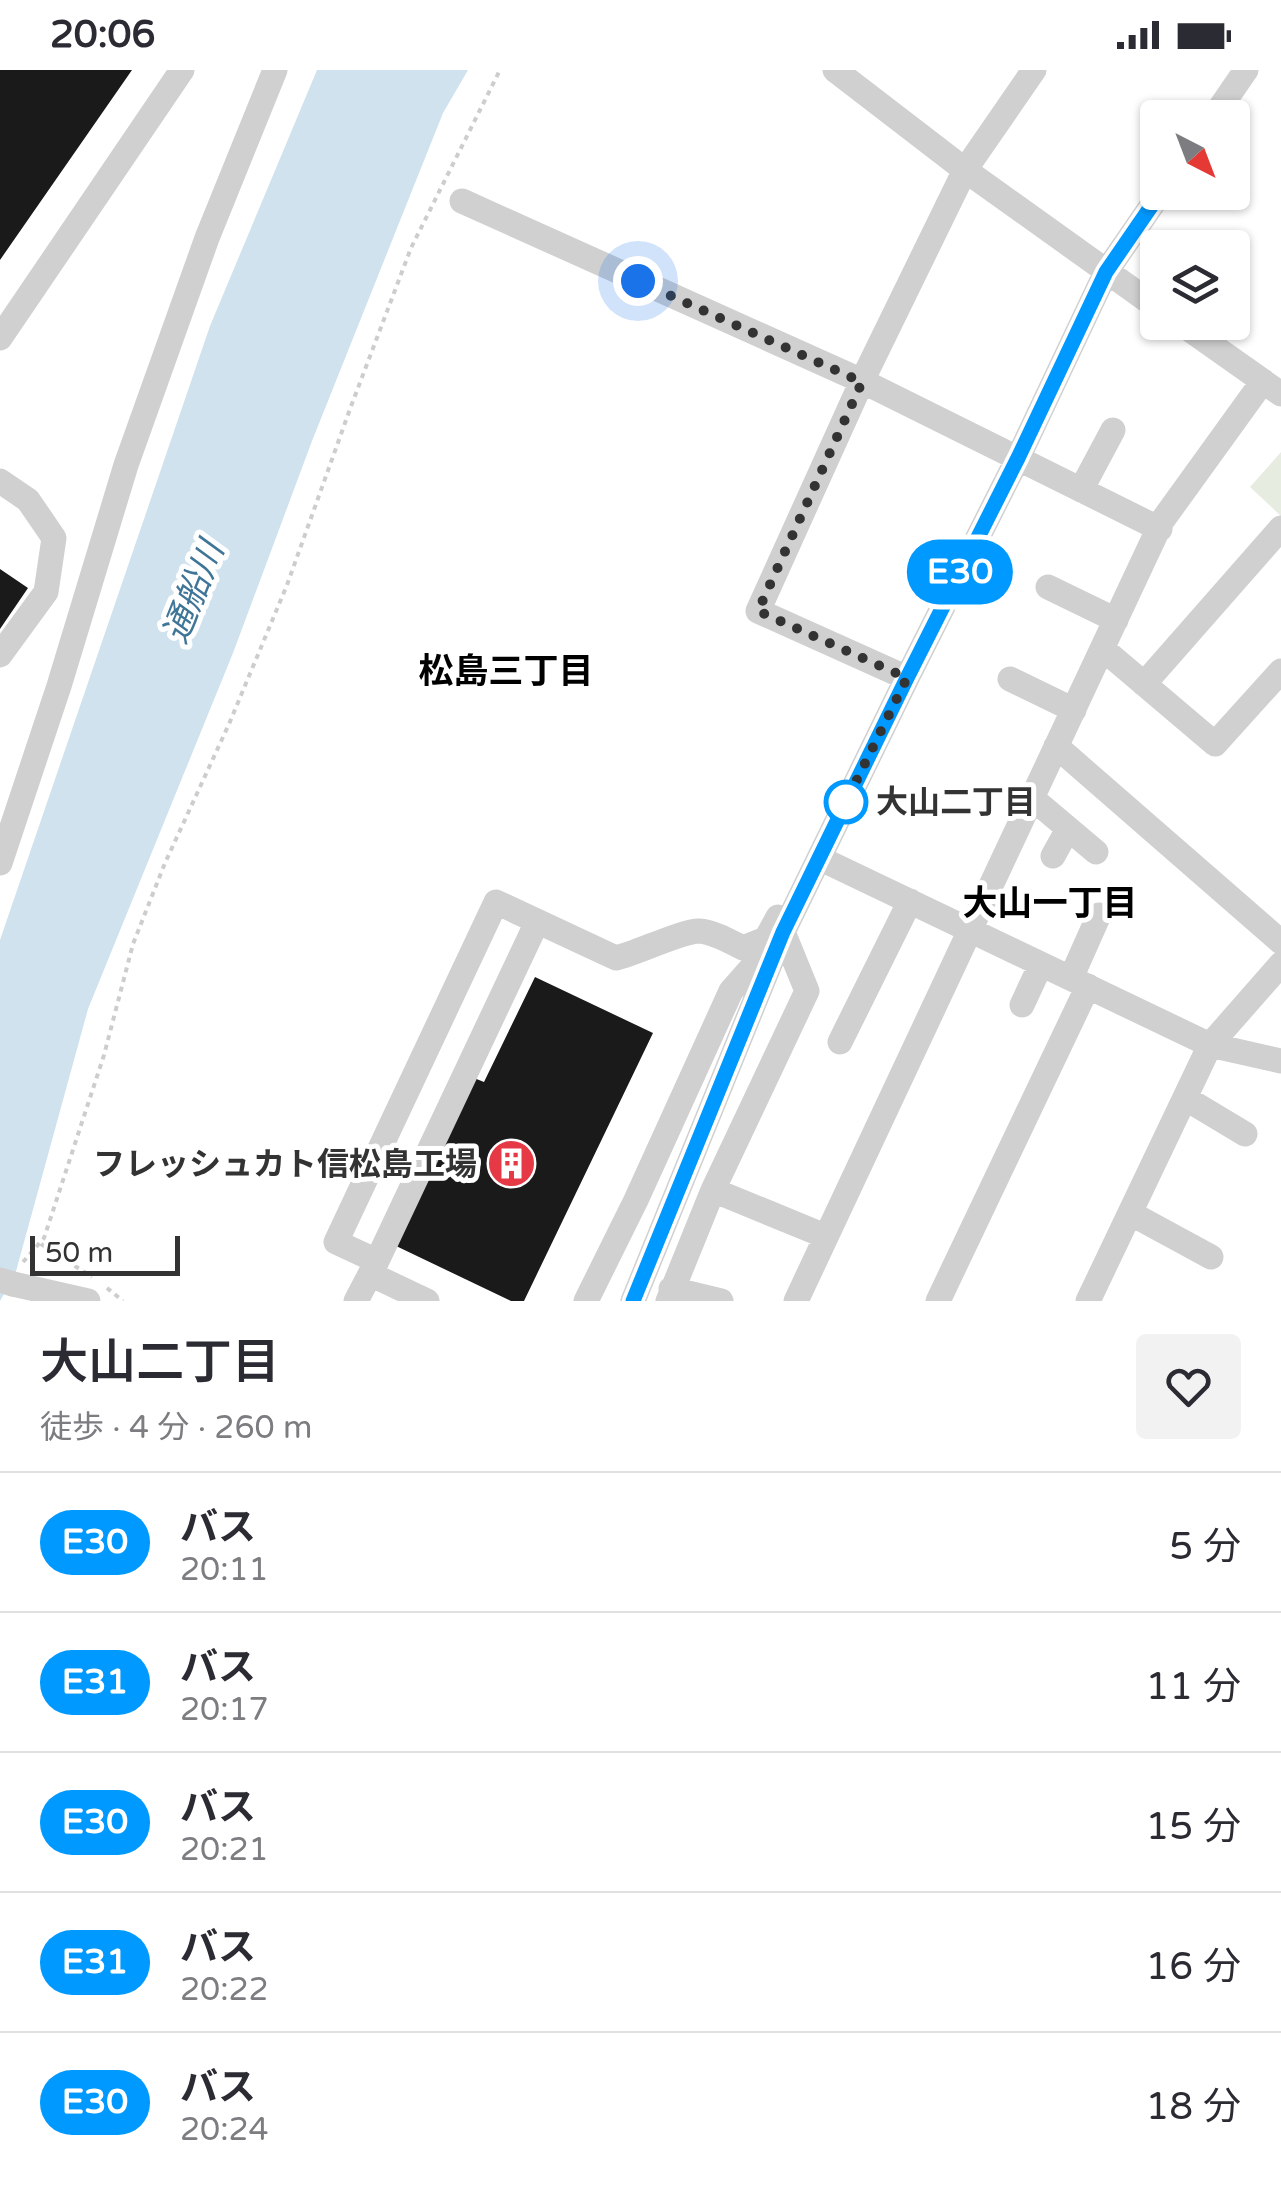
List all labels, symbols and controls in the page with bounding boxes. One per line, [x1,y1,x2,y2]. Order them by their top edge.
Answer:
text: 20:06 [50,12,155,58]
north arrow [1140,100,1250,210]
map controls [1140,100,1250,340]
button: layers [1140,230,1250,340]
your location [613,256,663,306]
water label: 通船川 [155,532,235,649]
line badge: E30 [902,540,1018,604]
text: E30 [927,551,993,593]
district label: 松島三丁目 [418,651,594,693]
marker: 大山二丁目 [825,781,867,823]
place label: 大山二丁目 [876,784,1036,822]
district label: 大山一丁目 [962,883,1138,925]
building icon: フレッシュカト信松島工場 [486,1138,538,1190]
place label: フレッシュカト信松島工場 [93,1146,477,1184]
scale bar [30,1231,180,1276]
text: 50 m [45,1236,113,1270]
text: 大山二丁目 [40,1334,280,1392]
button: heart [1136,1334,1241,1439]
text: 徒歩 · 4 分 · 260 m [40,1409,312,1447]
text: バス [180,1505,256,1551]
text: E30 [62,1521,128,1563]
text: 5 分 [1169,1524,1241,1570]
text: 20:11 [180,1551,269,1589]
text: バス [180,1645,256,1691]
text: E31 [62,1661,128,1703]
text: 11 分 [1145,1664,1241,1710]
text: 20:17 [180,1691,269,1729]
text: バス [180,1785,256,1831]
text: E30 [62,1801,128,1843]
text: 15 分 [1145,1804,1241,1850]
text: 20:21 [180,1831,269,1869]
text: バス [180,1925,256,1971]
text: E31 [62,1941,128,1983]
text: 16 分 [1145,1944,1241,1990]
text: 20:22 [180,1971,269,2009]
text: バス [180,2065,256,2111]
text: E30 [62,2081,128,2123]
text: 18 分 [1145,2084,1241,2130]
text: 20:24 [180,2111,269,2149]

